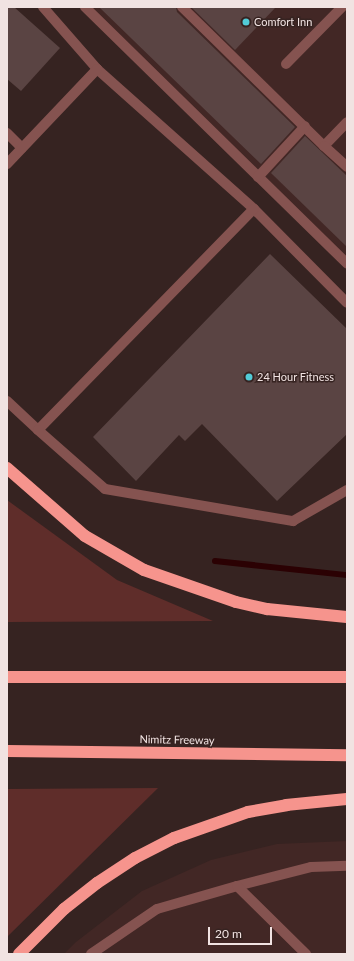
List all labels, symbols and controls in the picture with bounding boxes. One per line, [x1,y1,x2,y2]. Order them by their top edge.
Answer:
place label: Comfort Inn [254,15,312,29]
marker: Comfort Inn [241,17,251,27]
place label: 24 Hour Fitness [257,370,334,384]
marker: 24 Hour Fitness [244,372,254,382]
street label: Nimitz Freeway [139,733,215,747]
scale bar [210,919,274,945]
text: 20 m [215,926,242,941]

